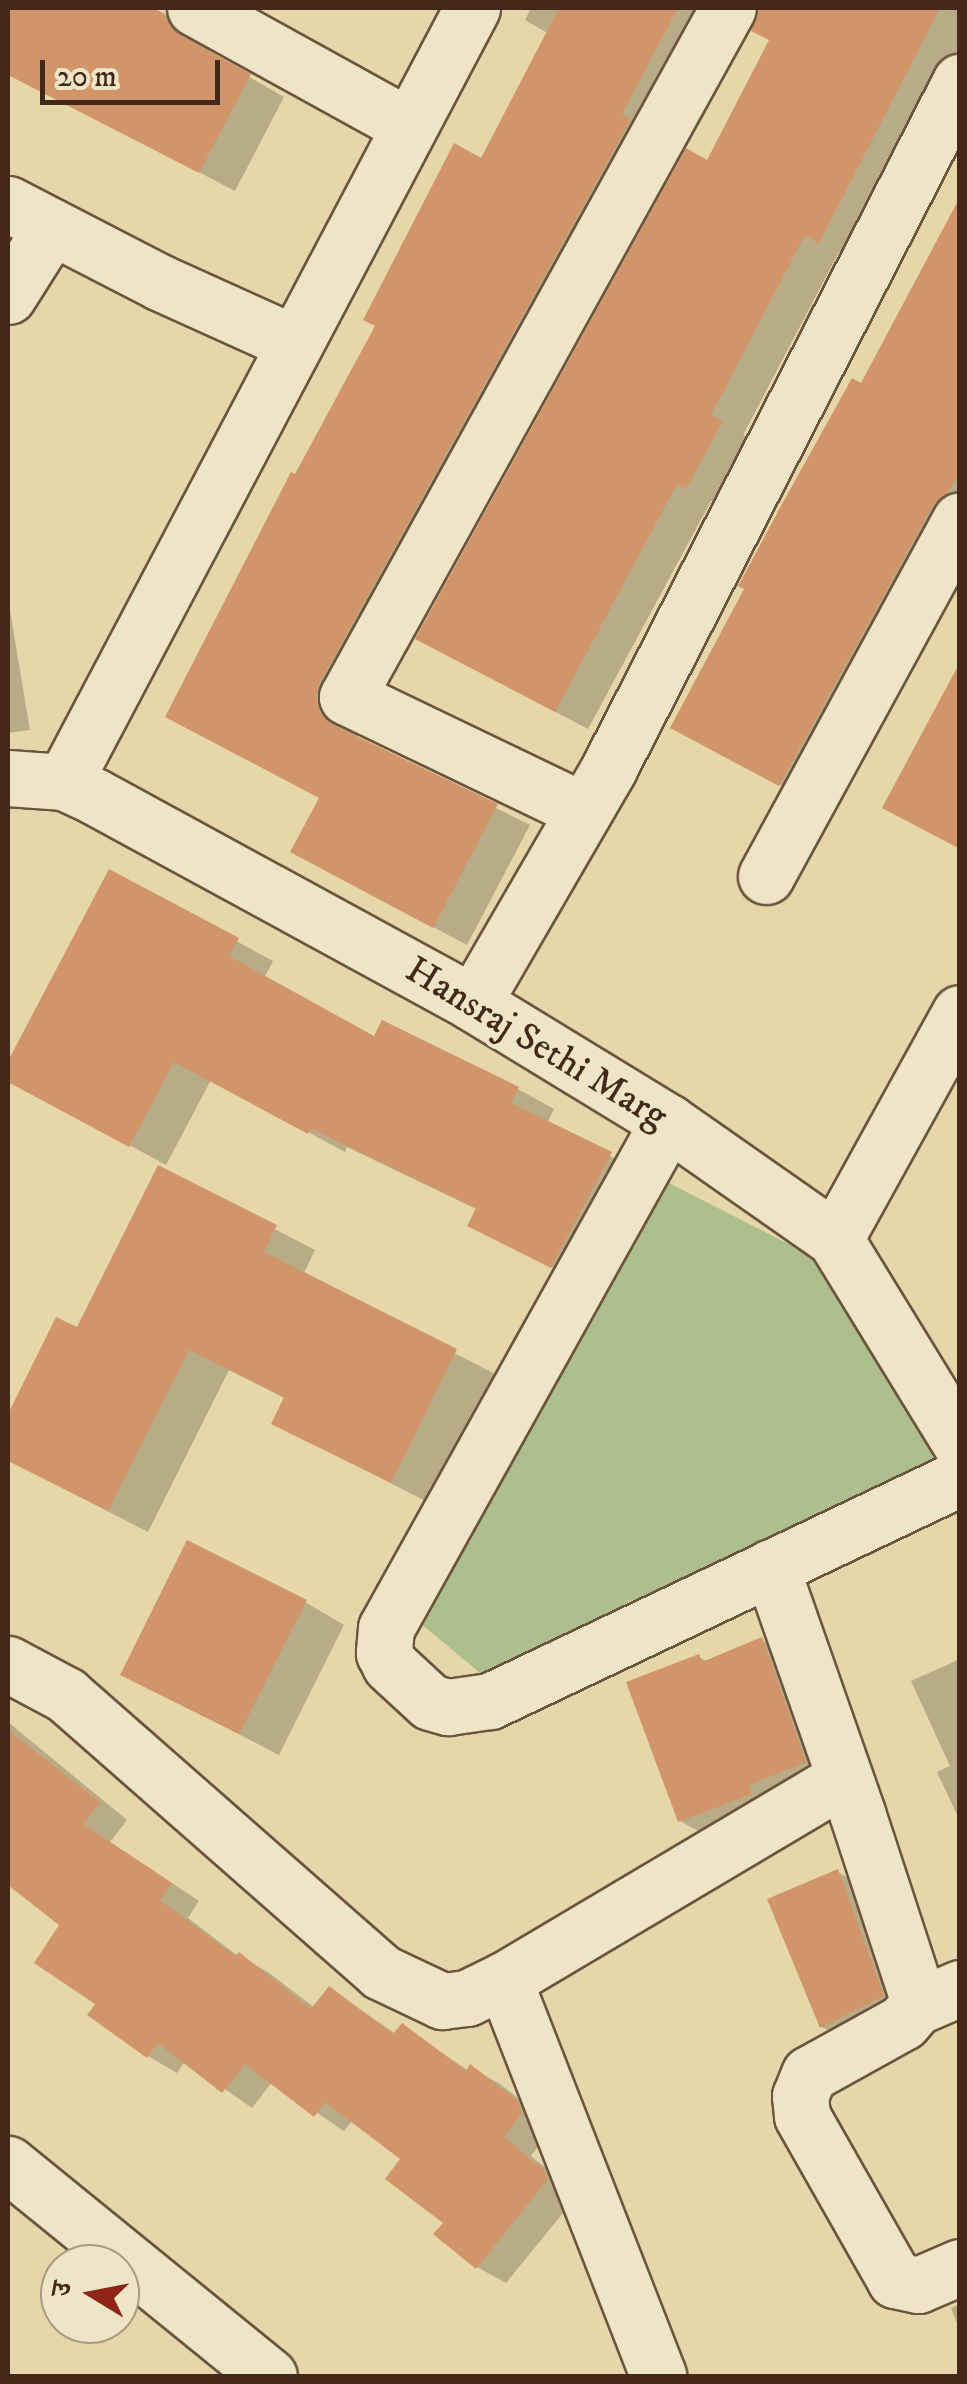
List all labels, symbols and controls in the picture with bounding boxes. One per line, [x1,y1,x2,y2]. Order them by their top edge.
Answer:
scale bar [45,40,225,102]
text: 20 m [57,59,117,96]
street label: Hansraj Sethi Marg [397,948,675,1140]
north arrow [40,2244,140,2344]
text: उ [43,2279,80,2299]

